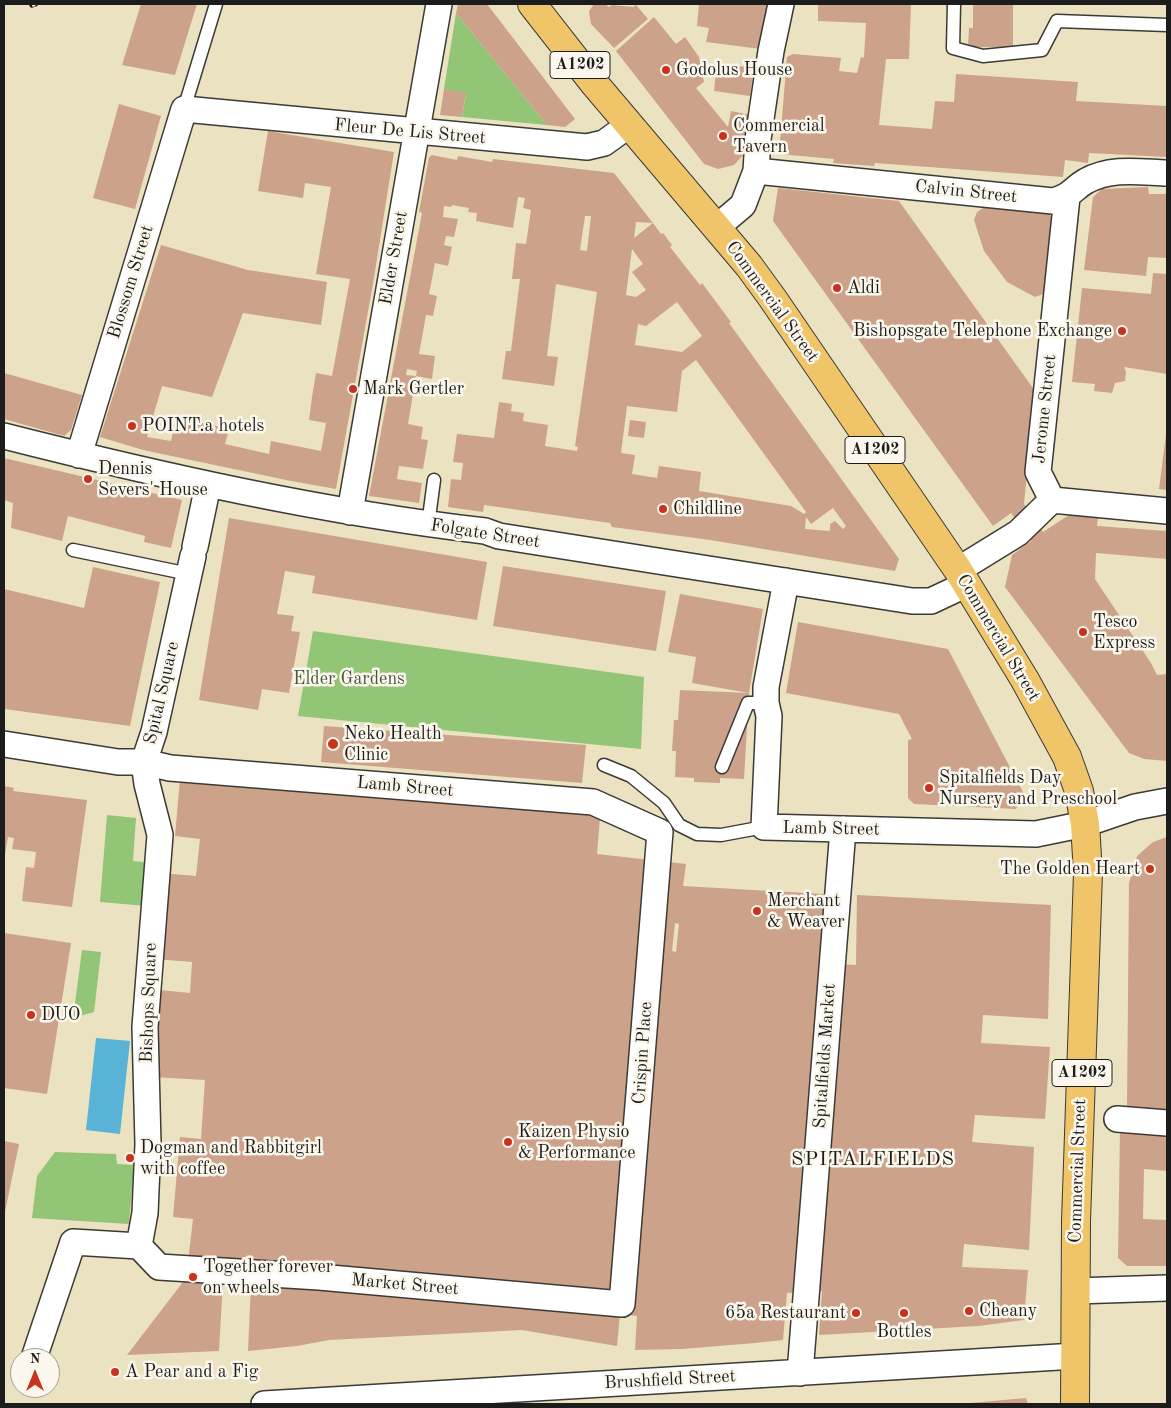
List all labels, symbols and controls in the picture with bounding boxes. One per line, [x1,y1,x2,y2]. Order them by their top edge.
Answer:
road number: A1202 [550,52,610,78]
place label: Godolus House [676,59,792,81]
marker: Godolus House [660,64,672,76]
street label: Fleur De Lis Street [333,115,487,149]
place label: Commercial Tavern [733,115,825,158]
marker: Commercial Tavern [717,130,729,142]
street label: Calvin Street [914,176,1018,208]
street label: Elder Street [375,209,413,307]
street label: Blossom Street [103,223,159,341]
street label: Commercial Street [721,237,823,367]
place label: Aldi [847,277,880,299]
marker: Aldi [831,282,843,294]
place label: Bishopsgate Telephone Exchange [853,320,1112,342]
marker: Bishopsgate Telephone Exchange [1116,325,1128,337]
street label: Jerome Street [1029,353,1061,465]
place label: Mark Gertler [363,378,464,400]
marker: Mark Gertler [347,383,359,395]
place label: POINT.a hotels [142,415,264,437]
marker: POINT.a hotels [126,420,138,432]
road number: A1202 [845,436,905,464]
place label: Dennis Severs' House [98,458,208,500]
marker: Dennis Severs' House [82,473,94,485]
place label: Childline [673,498,742,520]
marker: Childline [657,503,669,515]
street label: Folgate Street [429,515,541,553]
street label: Commercial Street [952,571,1044,705]
place label: Tesco Express [1093,611,1155,654]
marker: Tesco Express [1077,626,1089,638]
street label: Spital Square [140,640,184,746]
park label: Elder Gardens [293,668,405,690]
place label: Neko Health Clinic [344,723,442,766]
marker: Neko Health Clinic [326,737,340,751]
place label: Spitalfields Day Nursery and Preschool [939,767,1117,810]
street label: Lamb Street [356,772,454,802]
marker: Spitalfields Day Nursery and Preschool [923,782,935,794]
street label: Lamb Street [782,817,880,841]
place label: The Golden Heart [1000,858,1140,880]
marker: The Golden Heart [1144,863,1156,875]
place label: Merchant & Weaver [767,890,845,932]
marker: Merchant & Weaver [751,905,763,917]
street label: Bishops Square [136,942,162,1064]
street label: Spitalfields Market [809,983,841,1129]
street label: Crispin Place [629,1001,657,1105]
place label: DUO [41,1004,80,1026]
marker: DUO [25,1009,37,1021]
road number: A1202 [1052,1060,1112,1086]
street label: Commercial Street [1065,1098,1091,1244]
place label: Kaizen Physio & Performance [518,1121,635,1164]
marker: Kaizen Physio & Performance [502,1136,514,1148]
place label: Dogman and Rabbitgirl with coffee [140,1137,322,1180]
district label: SPITALFIELDS [790,1148,956,1172]
marker: Dogman and Rabbitgirl with coffee [124,1152,136,1164]
place label: Together forever on wheels [203,1256,333,1298]
street label: Market Street [350,1270,460,1300]
marker: Together forever on wheels [187,1271,199,1283]
place label: Cheany [979,1300,1037,1322]
place label: 65a Restaurant [725,1302,846,1324]
marker: Cheany [963,1305,975,1317]
marker: 65a Restaurant [850,1307,862,1319]
marker: Bottles [898,1307,910,1319]
place label: Bottles [877,1321,931,1343]
north arrow [10,1348,60,1398]
text: N [30,1352,40,1366]
place label: A Pear and a Fig [125,1361,258,1383]
marker: A Pear and a Fig [109,1366,121,1378]
street label: Brushfield Street [604,1366,736,1394]

